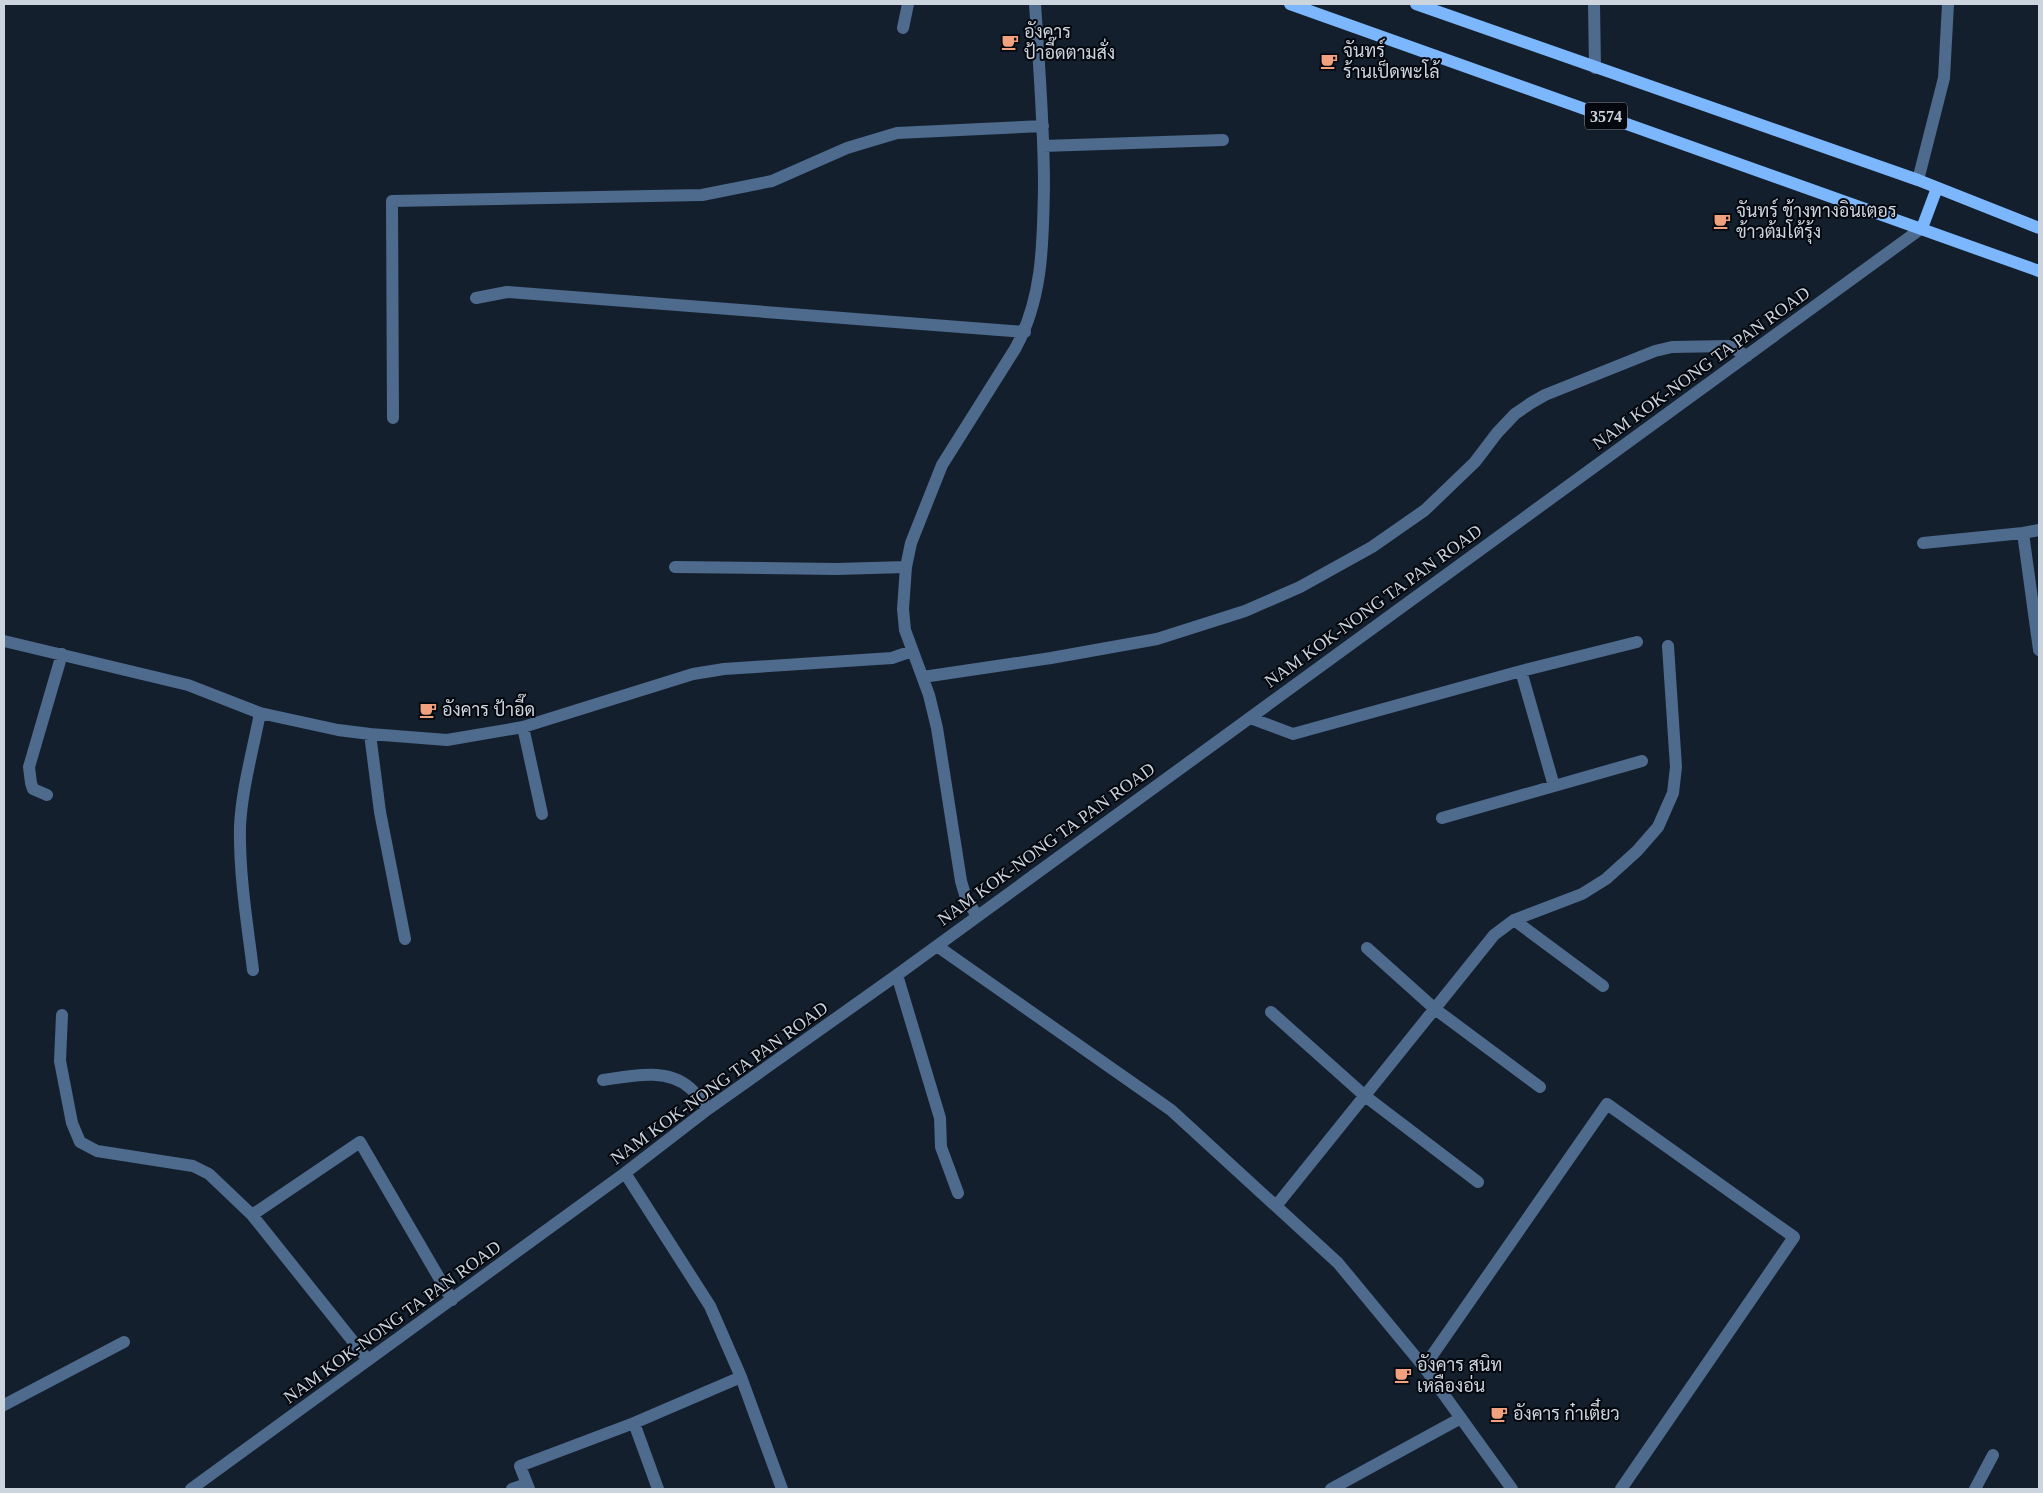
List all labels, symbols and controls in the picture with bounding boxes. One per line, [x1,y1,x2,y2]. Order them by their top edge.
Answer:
place label: อังคาร ป้าอี๊ดตามสั่ง [1024,21,1115,63]
cafe icon: อังคาร ป้าอี๊ดตามสั่ง [1000,32,1020,52]
place label: จันทร์ ร้านเป็ดพะโล้ [1343,38,1441,82]
cafe icon: จันทร์ ร้านเป็ดพะโล้ [1319,51,1339,71]
road number: 3574 [1585,102,1627,130]
place label: จันทร์ ข้างทางอินเตอร ข้าวต้มโต้รุ้ง [1736,198,1897,244]
cafe icon: จันทร์ ข้างทางอินเตอร ข้าวต้มโต้รุ้ง [1712,211,1732,231]
street label: NAM KOK-NONG TA PAN ROAD [1588,282,1814,454]
street label: NAM KOK-NONG TA PAN ROAD [1260,520,1486,692]
place label: อังคาร ป้าอี๊ด [442,693,535,720]
cafe icon: อังคาร ป้าอี๊ด [418,700,438,720]
street label: NAM KOK-NONG TA PAN ROAD [933,758,1159,930]
street label: NAM KOK-NONG TA PAN ROAD [606,997,832,1169]
street label: NAM KOK-NONG TA PAN ROAD [279,1236,505,1408]
place label: อังคาร สนิท เหลืองอ่น [1417,1354,1502,1396]
cafe icon: อังคาร สนิท เหลืองอ่น [1393,1365,1413,1385]
place label: อังคาร ก๋าเตี๋ยว [1513,1398,1620,1424]
cafe icon: อังคาร ก๋าเตี๋ยว [1489,1404,1509,1424]

